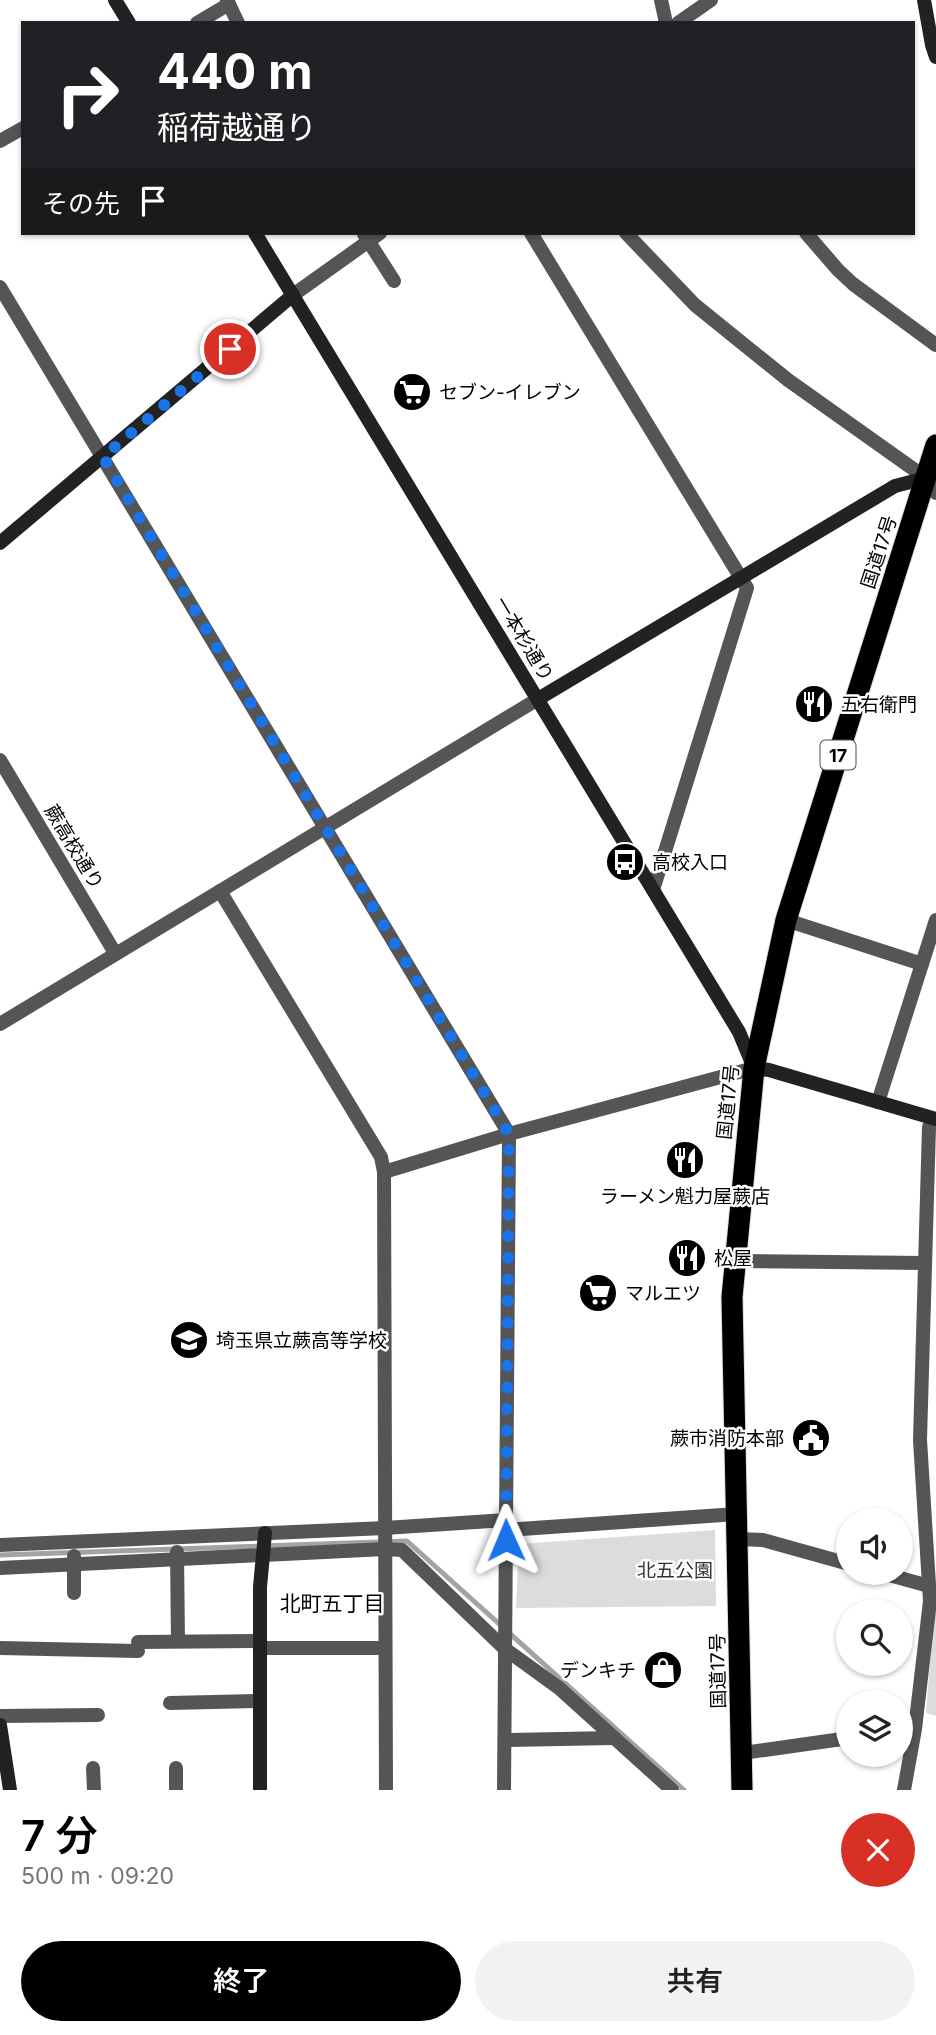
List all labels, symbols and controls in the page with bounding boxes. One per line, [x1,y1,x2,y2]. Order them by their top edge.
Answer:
text: 440 m [157,42,313,101]
icon: right [42,49,133,140]
text: 稲荷越通り [157,108,317,147]
icon: arrive [134,182,172,220]
text: その先 [42,188,120,219]
pin [200,319,260,379]
icon: arrive [211,330,249,368]
supermarket icon: セブン-イレブン [391,371,433,413]
place label: セブン-イレブン [439,381,581,404]
street label: 国道17号 [856,513,902,591]
street label: 一本杉通り [490,592,558,686]
restaurant icon: 五右衛門 [793,683,835,725]
place label: 五右衛門 [841,693,917,716]
road number: 17 [820,740,856,770]
street label: 蕨高校通り [40,800,108,894]
bus stop icon: 高校入口 [604,841,646,883]
place label: 高校入口 [652,851,728,874]
street label: 国道17号 [713,1063,743,1141]
restaurant icon: ラーメン魁力屋蕨店 [664,1139,706,1181]
place label: ラーメン魁力屋蕨店 [600,1185,770,1208]
restaurant icon: 松屋 [666,1237,708,1279]
place label: 松屋 [714,1247,752,1270]
supermarket icon: マルエツ [577,1272,619,1314]
place label: マルエツ [625,1282,701,1305]
school or university icon: 埼玉県立蕨高等学校 [168,1319,210,1361]
place label: 埼玉県立蕨高等学校 [216,1329,387,1352]
public building icon: 蕨市消防本部 [790,1417,832,1459]
place label: 蕨市消防本部 [670,1427,784,1450]
position arrow [469,1503,543,1577]
map controls [836,1508,913,1767]
button: sound [836,1508,913,1585]
park label: 北五公園 [637,1559,713,1582]
district label: 北町五丁目 [280,1591,385,1616]
button: search [836,1599,913,1676]
street label: 国道17号 [706,1633,730,1709]
shop icon: デンキチ [642,1649,684,1691]
place label: デンキチ [560,1659,636,1682]
button: layers [836,1690,913,1767]
text: 7 分 [21,1810,98,1861]
button: close [841,1813,915,1887]
text: 500 m · 09:20 [21,1862,174,1890]
button: 終了 [21,1941,461,2021]
button: 共有 [475,1941,915,2021]

